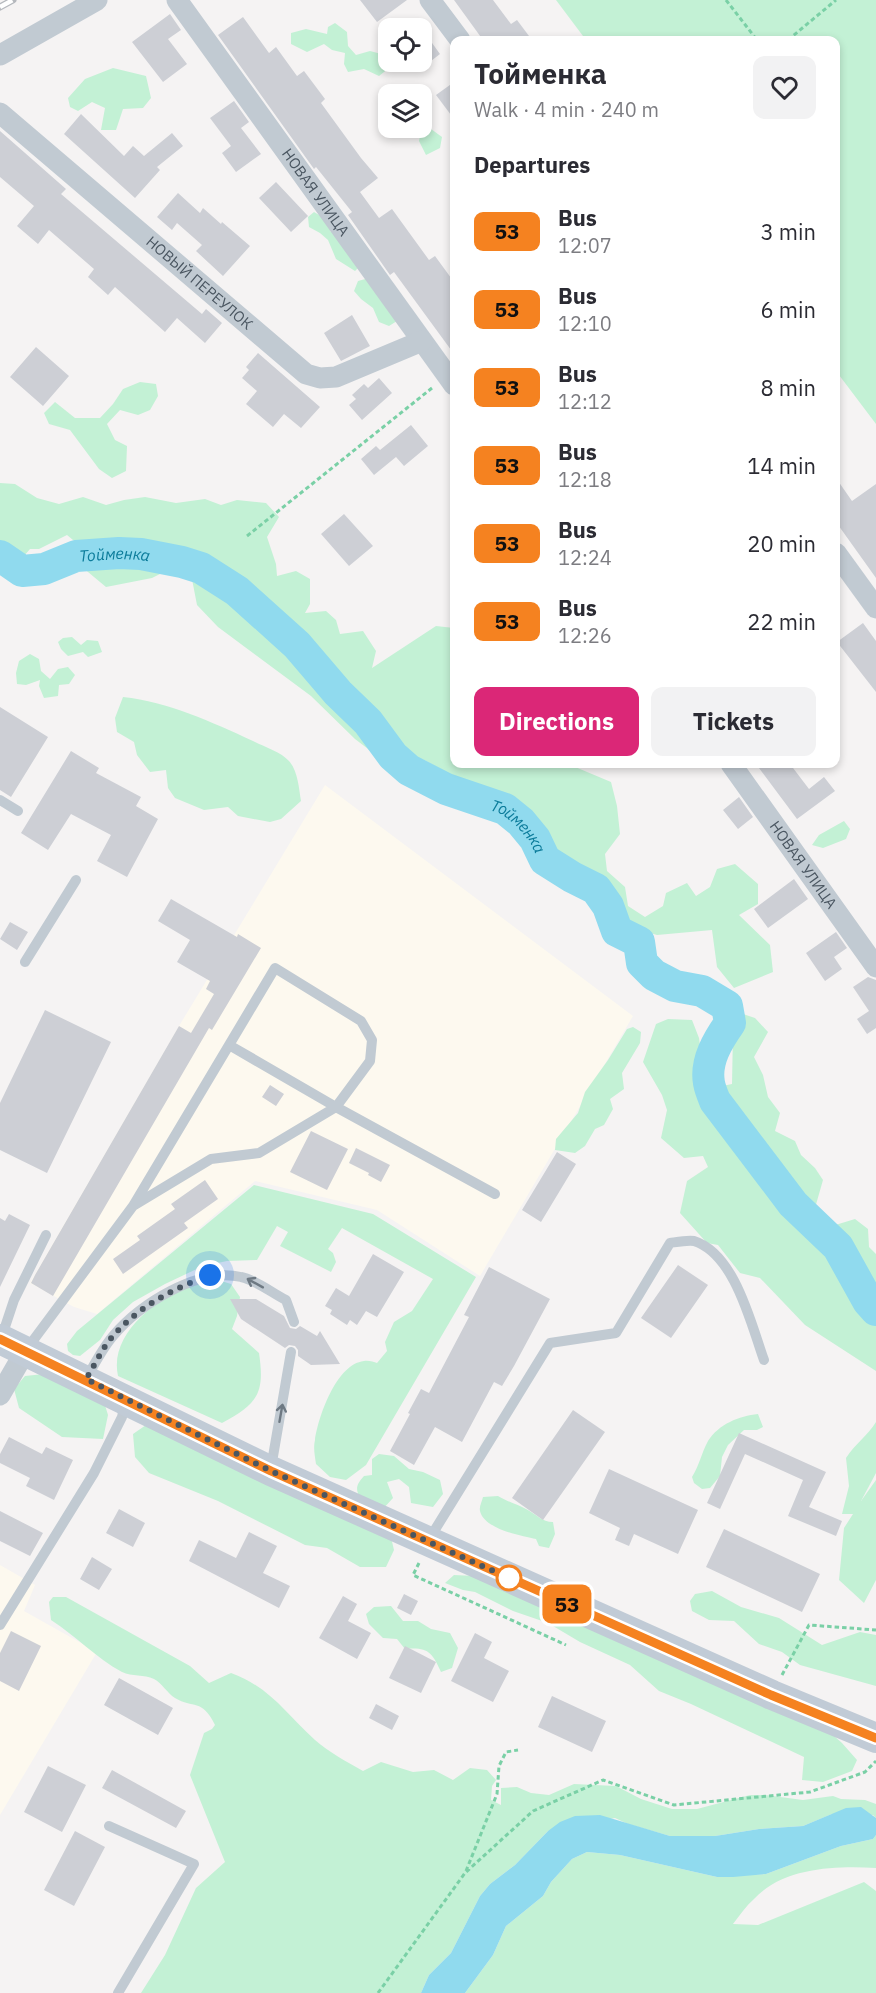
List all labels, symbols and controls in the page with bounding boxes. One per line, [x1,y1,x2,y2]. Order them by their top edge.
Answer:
map controls [378,18,432,138]
button: locate [378,18,432,72]
text: Тойменка [474,55,607,92]
button: heart [753,56,816,119]
button: layers [378,84,432,138]
text: Walk · 4 min · 240 m [474,96,659,123]
street label: НОВАЯ УЛИЦА [278,145,354,240]
text: Departures [474,150,590,179]
text: Bus [558,203,597,232]
text: 53 [494,217,520,245]
text: 3 min [760,217,816,246]
street label: НОВЫЙ ПЕРЕУЛОК [142,232,257,334]
text: 12:07 [558,232,612,259]
text: Bus [558,281,597,310]
text: 53 [494,295,520,323]
text: 6 min [760,295,816,324]
text: 12:10 [558,310,612,337]
text: Bus [558,359,597,388]
text: 53 [494,373,520,401]
text: 8 min [760,373,816,402]
text: 12:12 [558,388,612,415]
text: Bus [558,437,597,466]
text: 53 [494,451,520,479]
text: 14 min [747,451,816,480]
text: 12:18 [558,466,612,493]
text: Bus [558,515,597,544]
text: 53 [494,529,520,557]
text: 20 min [747,529,816,558]
water label: Тойменка [78,543,152,566]
text: 12:24 [558,544,612,571]
text: Bus [558,593,597,622]
text: 53 [494,607,520,635]
text: 22 min [747,607,816,636]
text: 12:26 [558,622,612,649]
button: Directions [474,687,639,756]
button: Tickets [651,687,816,756]
water label: Тойменка [488,795,550,856]
street label: НОВАЯ УЛИЦА [766,817,841,912]
your location [195,1260,225,1290]
one-way arrow [247,1277,264,1289]
one-way arrow [275,1404,286,1424]
unlabelled marker [496,1565,522,1591]
line badge: 53 [540,1584,594,1624]
text: 53 [554,1590,580,1618]

